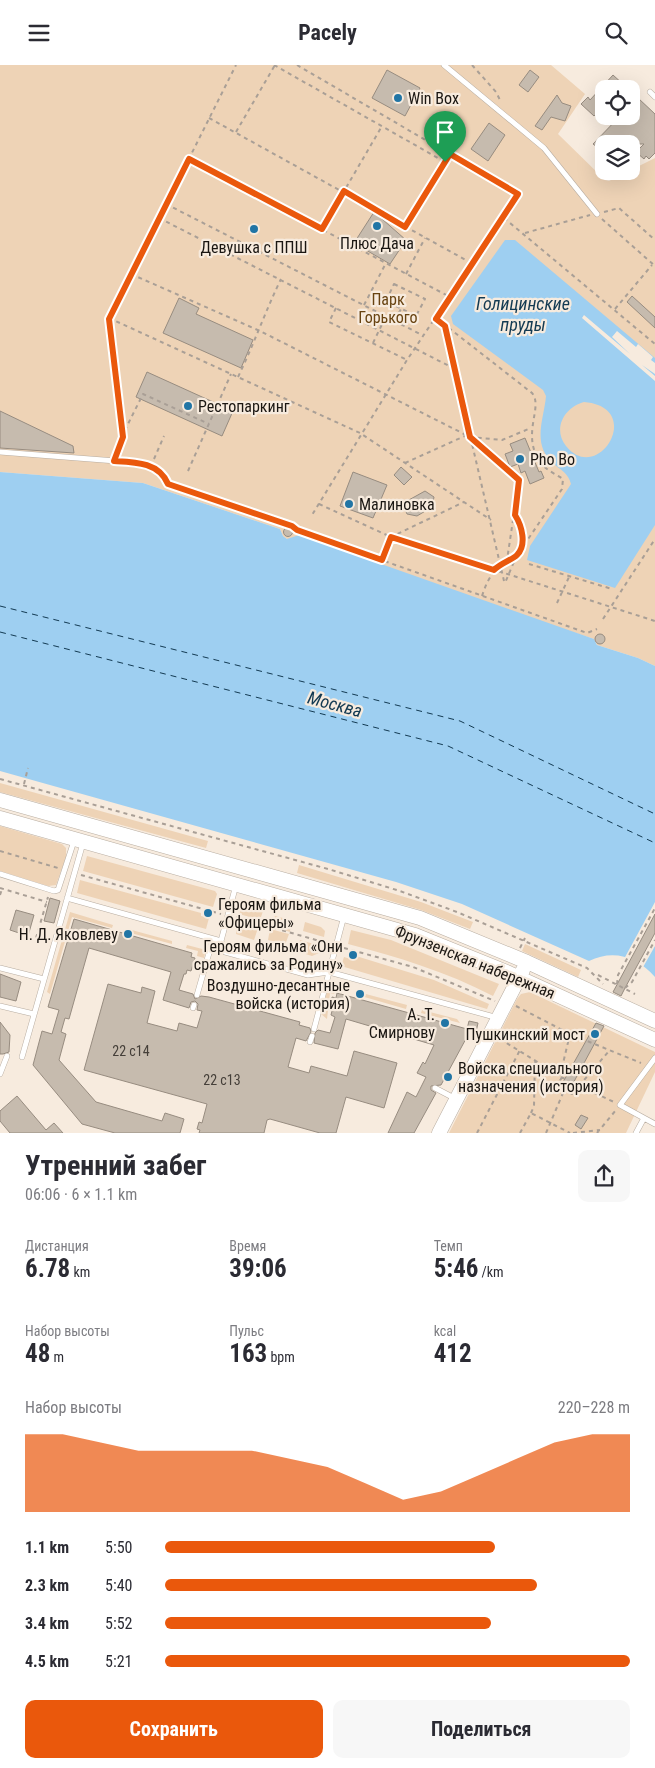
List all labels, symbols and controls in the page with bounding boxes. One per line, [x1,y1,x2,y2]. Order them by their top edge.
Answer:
icon: menu [25,19,53,47]
icon: search [602,19,630,47]
text: Pacely [298,20,357,45]
map controls [595,80,640,180]
button: locate [595,80,640,125]
place label: Win Box [408,89,459,108]
marker: Win Box [392,92,404,104]
pin [424,111,466,162]
icon: arrive [431,118,459,146]
button: layers [595,135,640,180]
marker: Плюс Дача [371,220,383,232]
marker: Девушка с ППШ [248,223,260,235]
place label: Плюс Дача [340,234,414,253]
place label: Девушка с ППШ [201,238,307,257]
park label: Парк Горького [358,290,418,327]
water label: Голицинские пруды [476,293,570,335]
place label: Рестопаркинг [198,397,290,416]
marker: Рестопаркинг [182,400,194,412]
place label: Pho Bo [530,450,575,469]
marker: Pho Bo [514,453,526,465]
place label: Малиновка [359,495,435,514]
marker: Малиновка [343,498,355,510]
water label: Москва [305,687,365,721]
place label: Героям фильма «Офицеры» [218,895,322,932]
marker: Героям фильма «Офицеры» [202,907,214,919]
street label: Фрунзенская набережная [392,921,558,1003]
place label: Н. Д. Яковлеву [19,925,118,944]
marker: Н. Д. Яковлеву [122,928,134,940]
place label: Героям фильма «Они сражались за Родину» [194,937,343,974]
marker: Героям фильма «Они сражались за Родину» [347,949,359,961]
place label: Воздушно-десантные войска (история) [207,976,350,1013]
marker: Воздушно-десантные войска (история) [354,988,366,1000]
place label: А. Т. Смирнову [369,1005,435,1042]
marker: А. Т. Смирнову [439,1017,451,1029]
place label: Пушкинский мост [466,1025,585,1044]
marker: Пушкинский мост [589,1028,601,1040]
house number: 22 c14 [112,1043,150,1059]
place label: Войска специального назначения (история) [458,1059,604,1096]
marker: Войска специального назначения (история) [442,1071,454,1083]
house number: 22 с13 [203,1072,241,1088]
text: Утренний забег [25,1149,206,1182]
button: share [578,1150,630,1202]
text: 06:06 · 6 × 1.1 km [25,1185,137,1204]
text: Дистанция [25,1238,89,1254]
text: Время [229,1238,266,1254]
text: Темп [434,1238,463,1254]
text: 6.78 [25,1254,70,1283]
text: 39:06 [229,1254,287,1283]
text: 5:46 [434,1254,478,1283]
text: km [70,1264,90,1280]
text: /km [478,1264,504,1280]
text: Набор высоты [25,1323,110,1339]
text: Пульс [229,1323,264,1339]
text: kcal [434,1323,456,1339]
text: 48 [25,1339,50,1368]
text: 163 [229,1339,267,1368]
text: 412 [434,1339,472,1368]
text: m [50,1349,64,1365]
text: bpm [267,1349,295,1365]
text: Набор высоты [25,1398,122,1417]
text: 220–228 m [558,1398,630,1417]
text: 1.1 km [25,1538,69,1557]
text: 5:50 [105,1538,132,1557]
text: 2.3 km [25,1576,69,1595]
text: 5:40 [105,1576,132,1595]
text: 3.4 km [25,1614,69,1633]
text: 5:52 [105,1614,132,1633]
text: 4.5 km [25,1652,69,1671]
text: 5:21 [105,1652,132,1671]
button: Сохранить [25,1700,323,1758]
button: Поделиться [333,1700,630,1758]

